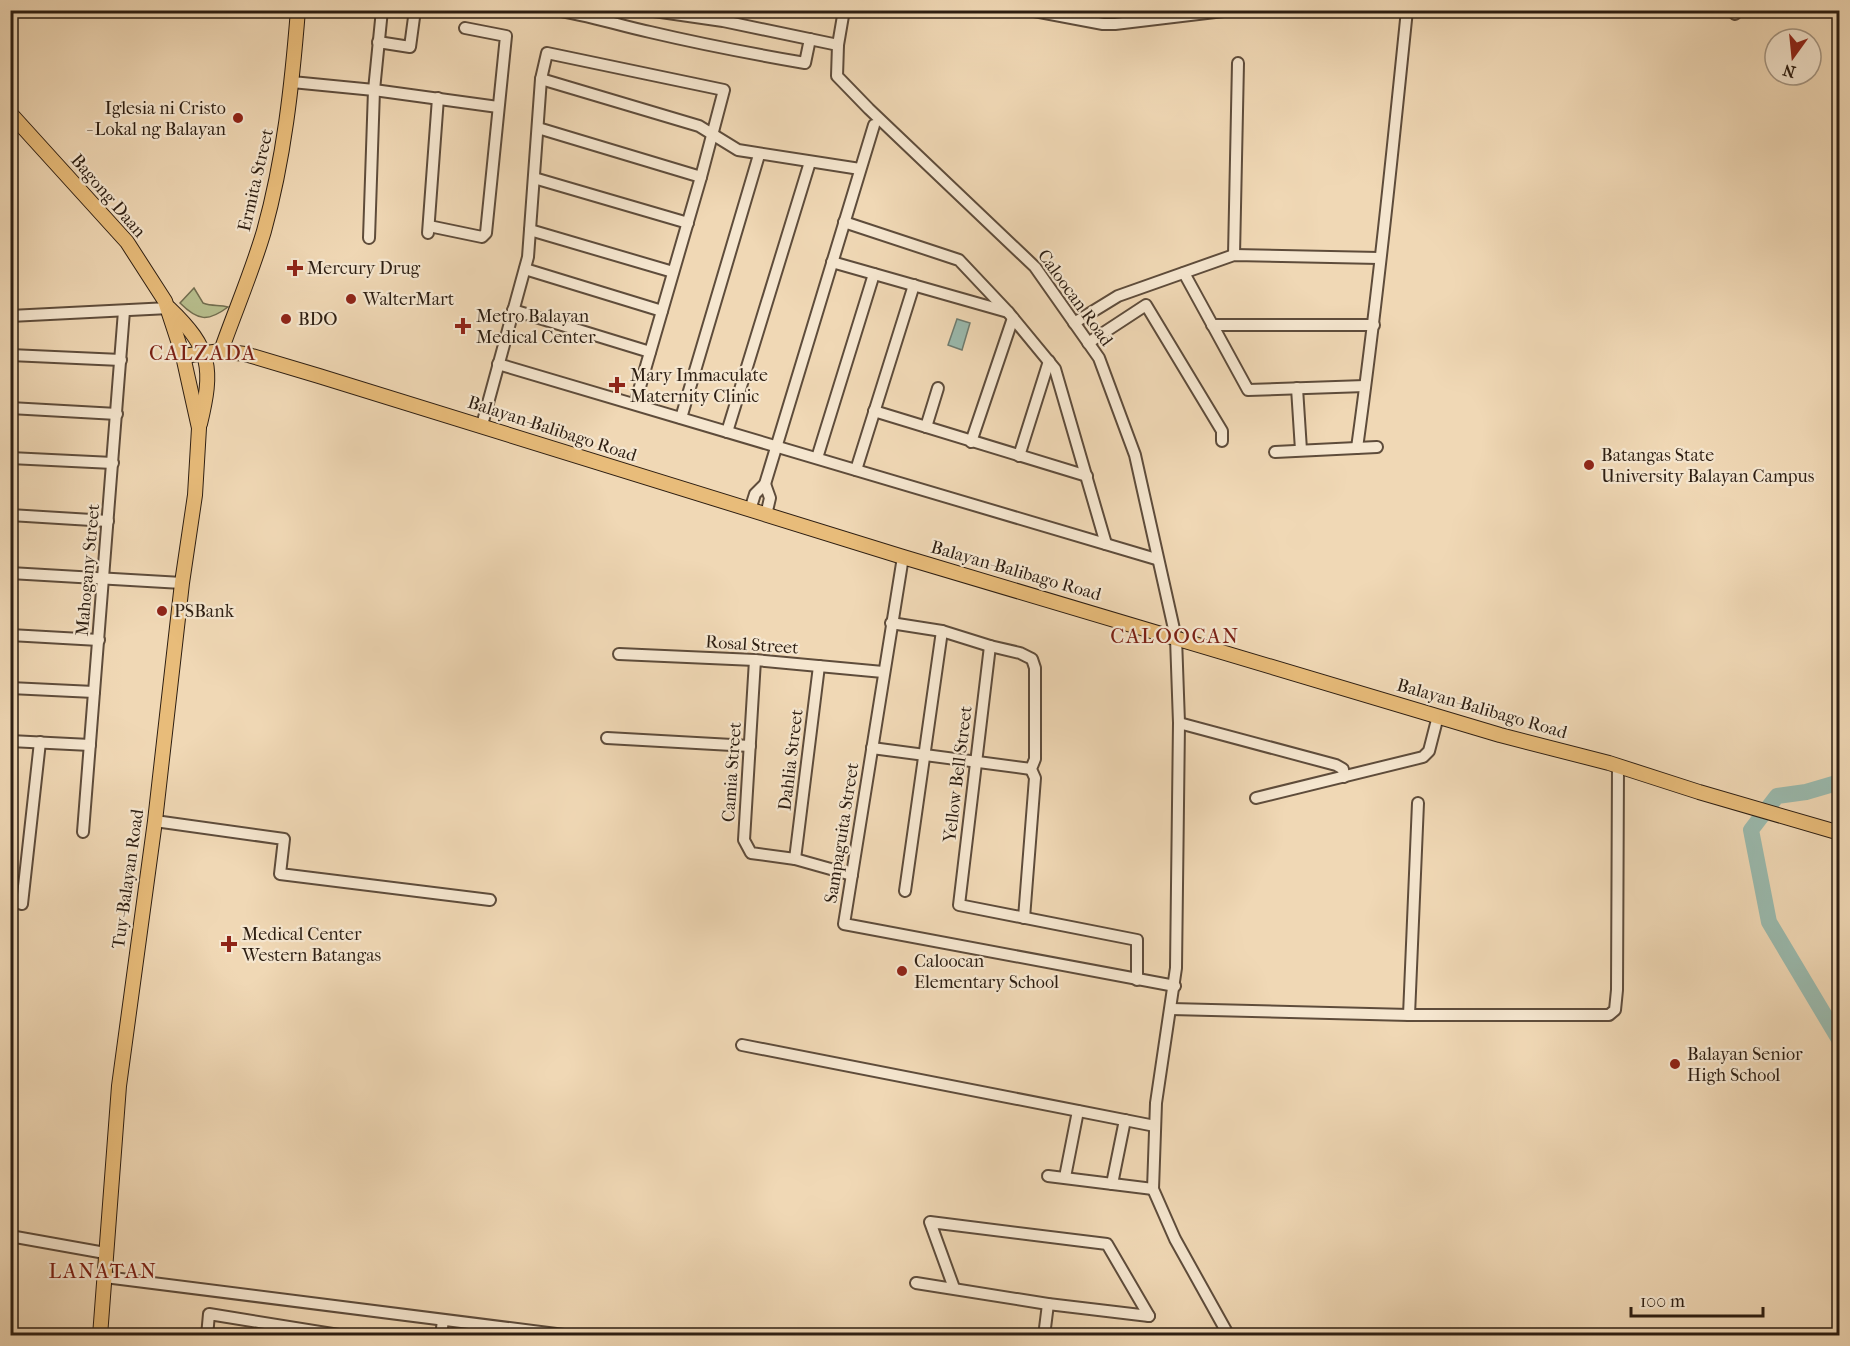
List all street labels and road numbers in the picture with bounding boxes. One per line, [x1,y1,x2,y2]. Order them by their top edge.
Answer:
street label: Ermita Street [234,126,278,233]
street label: Bagong Daan [66,150,150,242]
street label: Caloocan Road [1033,246,1117,351]
street label: Balayan-Balibago Road [465,392,639,466]
street label: Mahogany Street [72,502,104,637]
street label: Balayan-Balibago Road [928,537,1104,605]
street label: Rosal Street [705,631,800,659]
street label: Balayan-Balibago Road [1394,675,1570,743]
street label: Yellow Bell Street [939,704,977,844]
street label: Dahlia Street [774,707,808,812]
street label: Camia Street [718,721,746,823]
street label: Sampaguita Street [821,761,864,905]
street label: Tuy-Balayan Road [108,808,148,950]

